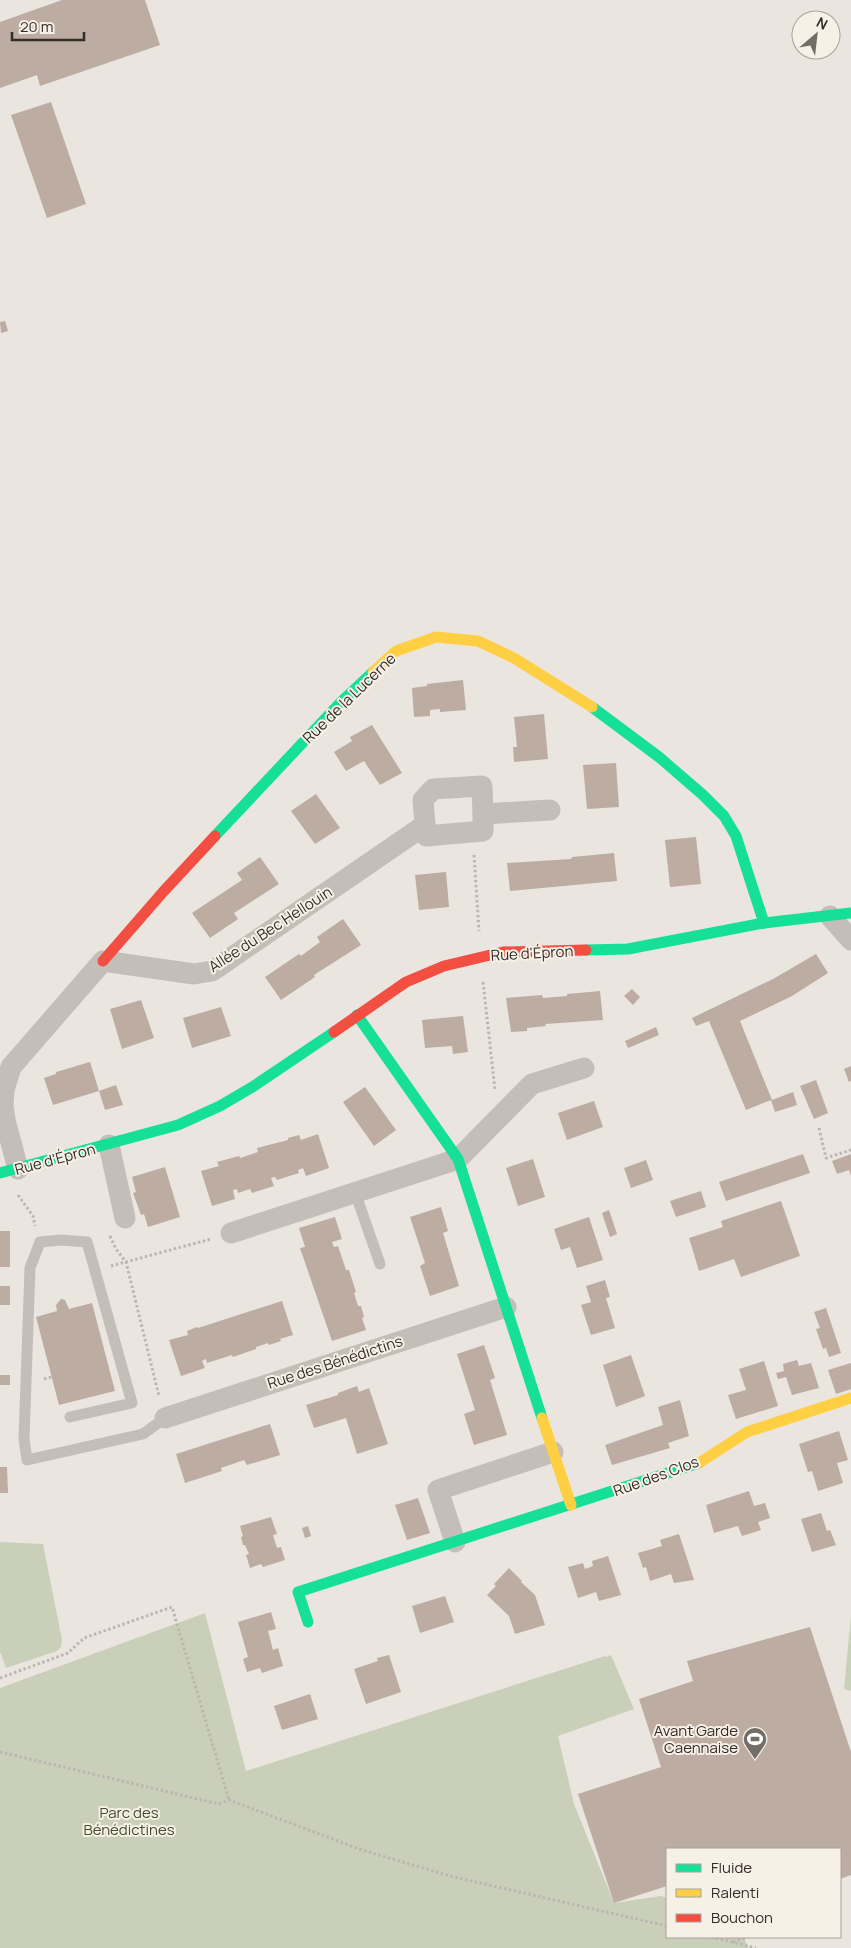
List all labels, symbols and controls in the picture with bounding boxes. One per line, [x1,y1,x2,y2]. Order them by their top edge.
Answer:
scale bar [12,10,85,42]
north arrow [791,10,841,60]
text: N [813,12,831,34]
text: 20 m [20,16,53,37]
street label: Rue de la Lucerne [298,648,400,748]
street label: Allée du Bec Hellouin [204,881,336,977]
street label: Rue d'Épron [490,940,574,966]
street label: Rue d'Épron [12,1138,98,1180]
street label: Rue des Bénédictins [265,1330,405,1394]
street label: Rue des Clos [610,1451,702,1501]
place label: Avant Garde Caennaise [654,1720,738,1758]
sports icon: Avant Garde Caennaise [742,1726,768,1760]
park label: Parc des Bénédictines [83,1802,175,1840]
legend [666,1848,841,1938]
text: Fluide [711,1857,752,1878]
text: Ralenti [711,1882,759,1903]
text: Bouchon [711,1907,773,1928]

